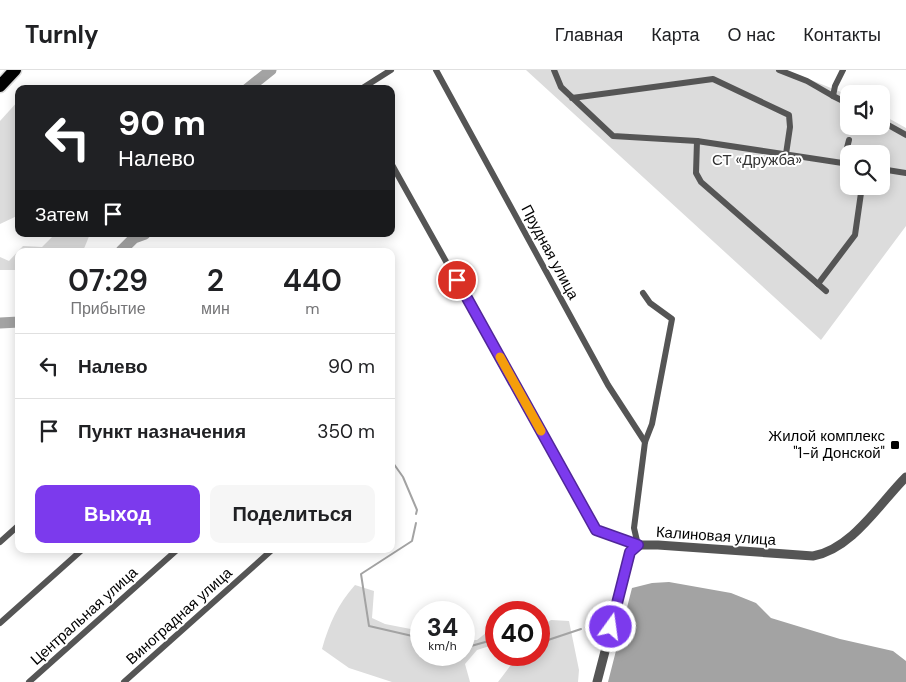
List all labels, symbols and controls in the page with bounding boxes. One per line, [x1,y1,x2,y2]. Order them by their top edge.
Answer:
text: Turnly [25,19,98,50]
text: Главная [555,23,623,47]
text: Карта [651,23,700,47]
text: О нас [728,23,775,47]
text: Контакты [803,23,881,47]
map controls [840,85,890,195]
button: sound [840,85,890,135]
text: 90 m [118,100,206,146]
icon: left [35,105,100,170]
text: Налево [118,144,195,173]
button: search [840,145,890,195]
park label: СТ «Дружба» [712,150,802,170]
icon: arrive [99,200,127,228]
street label: Прудная улица [517,201,584,303]
text: Затем [35,202,89,227]
pin [436,259,478,301]
text: 07:29 [68,261,148,300]
text: 2 [207,261,224,300]
text: 440 [283,261,342,300]
icon: arrive [443,266,471,294]
text: Прибытие [70,298,146,319]
text: мин [201,298,230,319]
text: m [305,298,320,319]
icon: left [35,352,63,380]
text: Налево [78,354,148,379]
text: 90 m [328,354,375,379]
icon: arrive [35,417,63,445]
text: Пункт назначения [78,419,246,444]
text: 350 m [317,419,375,444]
place label: Жилой комплекс "1-й Донской" [768,426,885,463]
marker: Жилой комплекс "1-й Донской" [889,439,901,451]
button: Выход [35,485,200,543]
button: Поделиться [210,485,375,543]
street label: Калиновая улица [655,522,777,550]
street label: Центральная улица [26,562,142,670]
street label: Виноградная улица [122,563,237,669]
position arrow [584,600,636,652]
speed limit sign: 40 [485,601,550,666]
text: 34 [427,611,458,644]
text: km/h [428,638,457,654]

